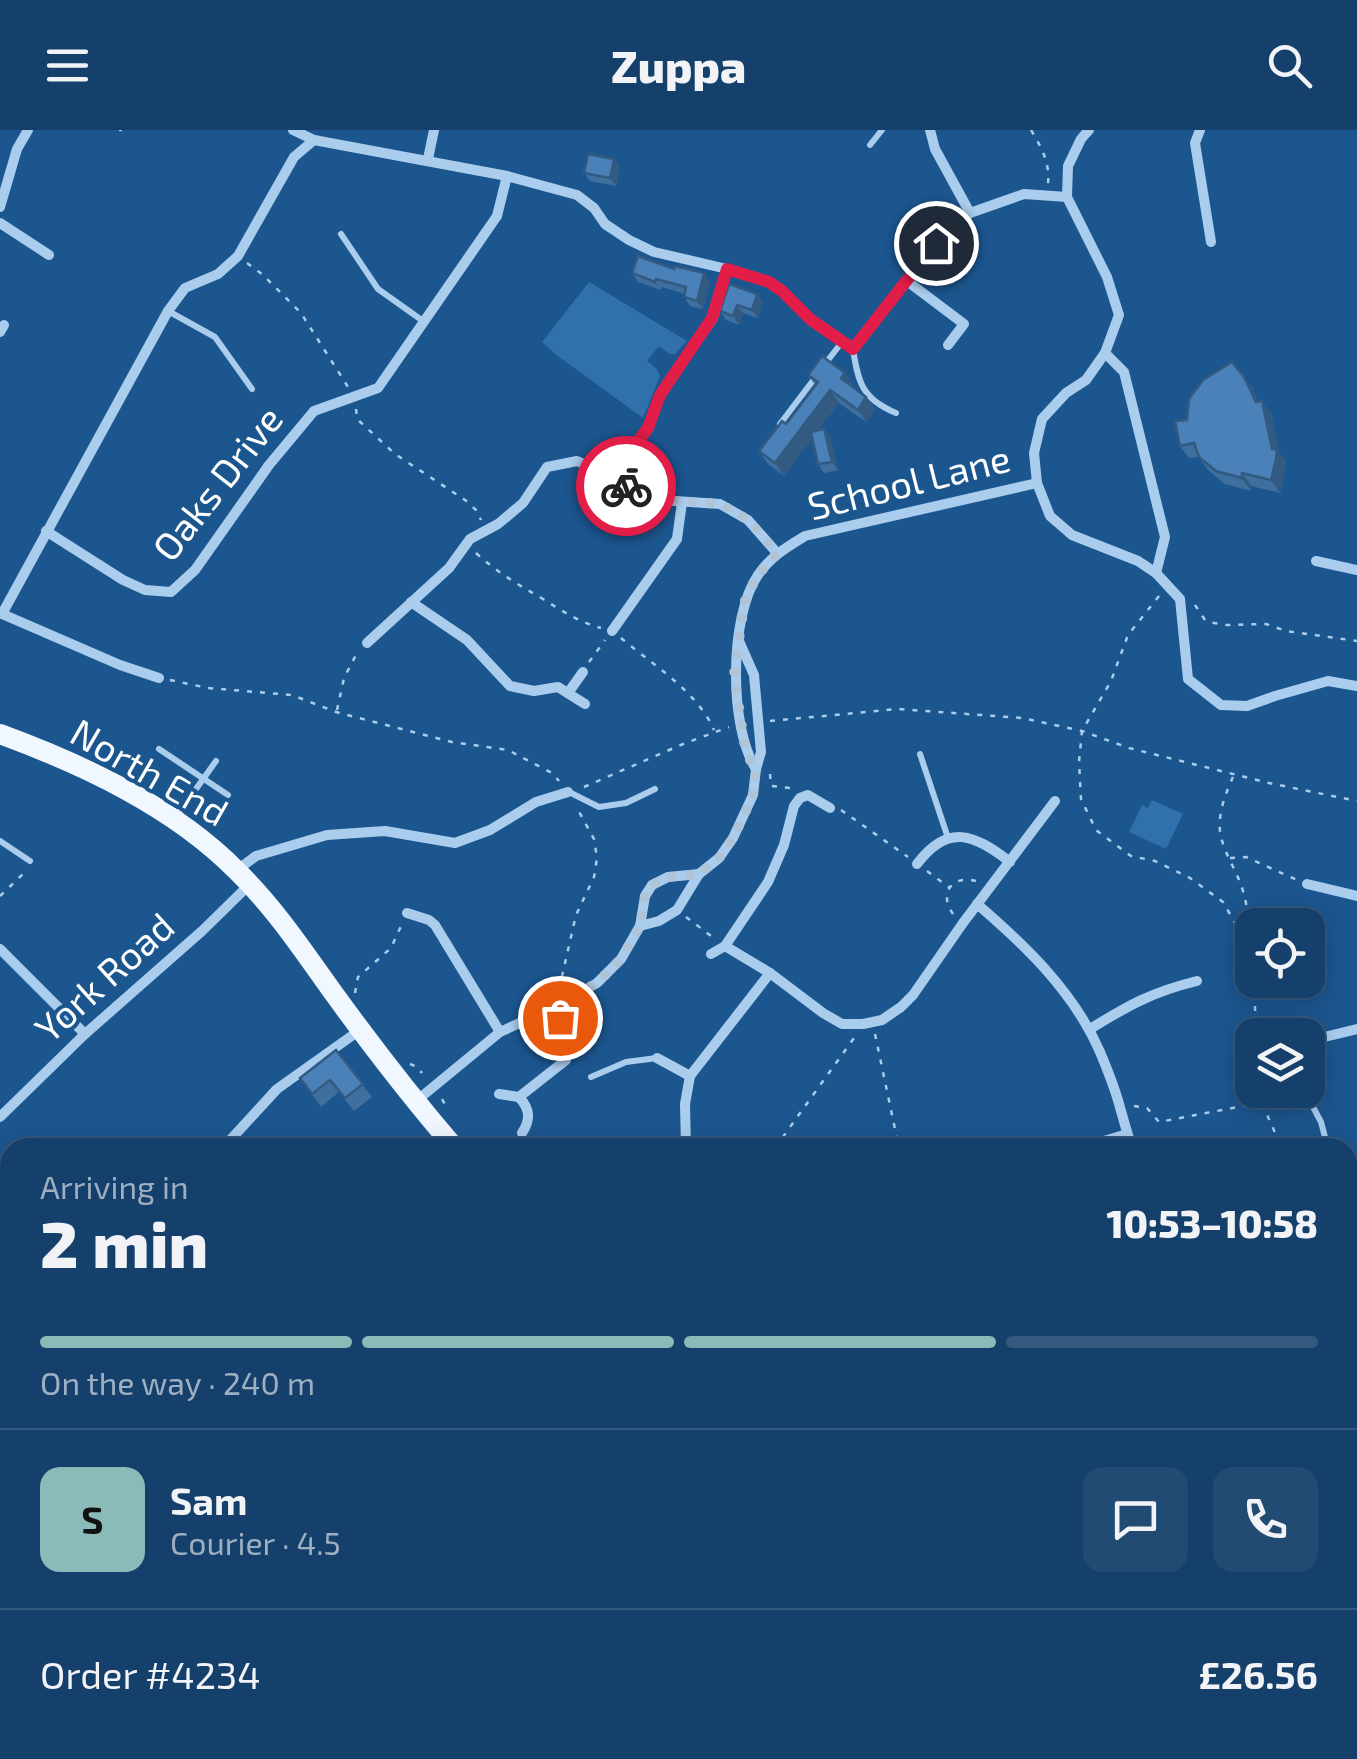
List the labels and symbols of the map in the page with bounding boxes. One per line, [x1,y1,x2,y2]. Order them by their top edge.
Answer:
pin [894,201,979,286]
street label: Oaks Drive [142,396,291,569]
street label: School Lane [803,434,1014,528]
courier [576,436,676,536]
street label: North End [63,708,237,835]
street label: York Road [25,902,183,1051]
pin [518,976,603,1061]

